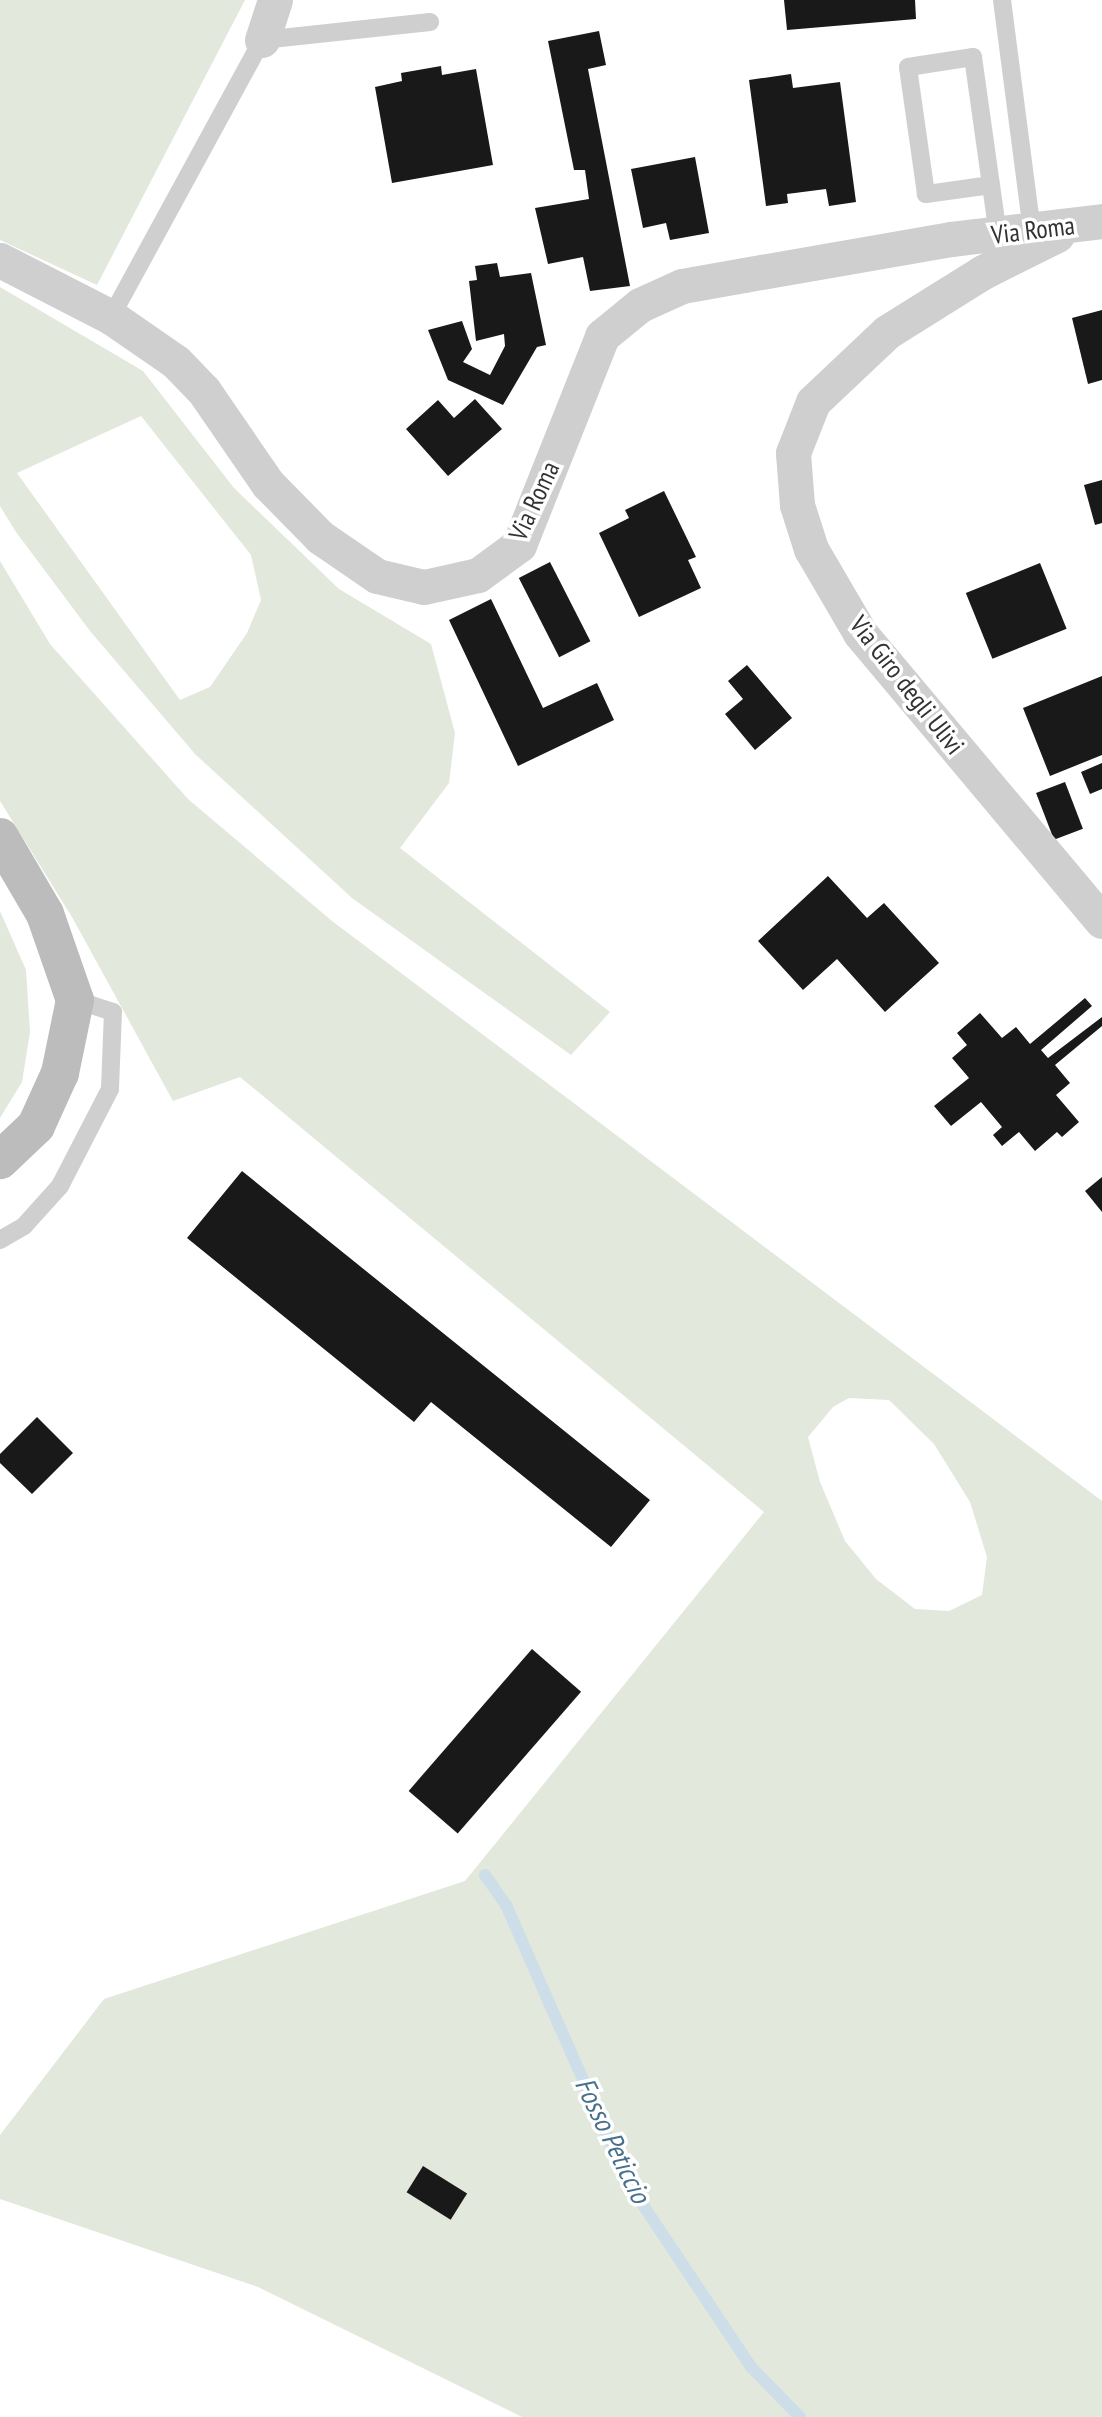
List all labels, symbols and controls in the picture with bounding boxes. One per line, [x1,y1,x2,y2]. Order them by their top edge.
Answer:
street label: Via Roma [990,209,1076,251]
street label: Via Roma [502,457,566,545]
street label: Via Giro degli Ulivi [843,610,971,760]
water label: Fosso Peticcio [568,2072,658,2208]

